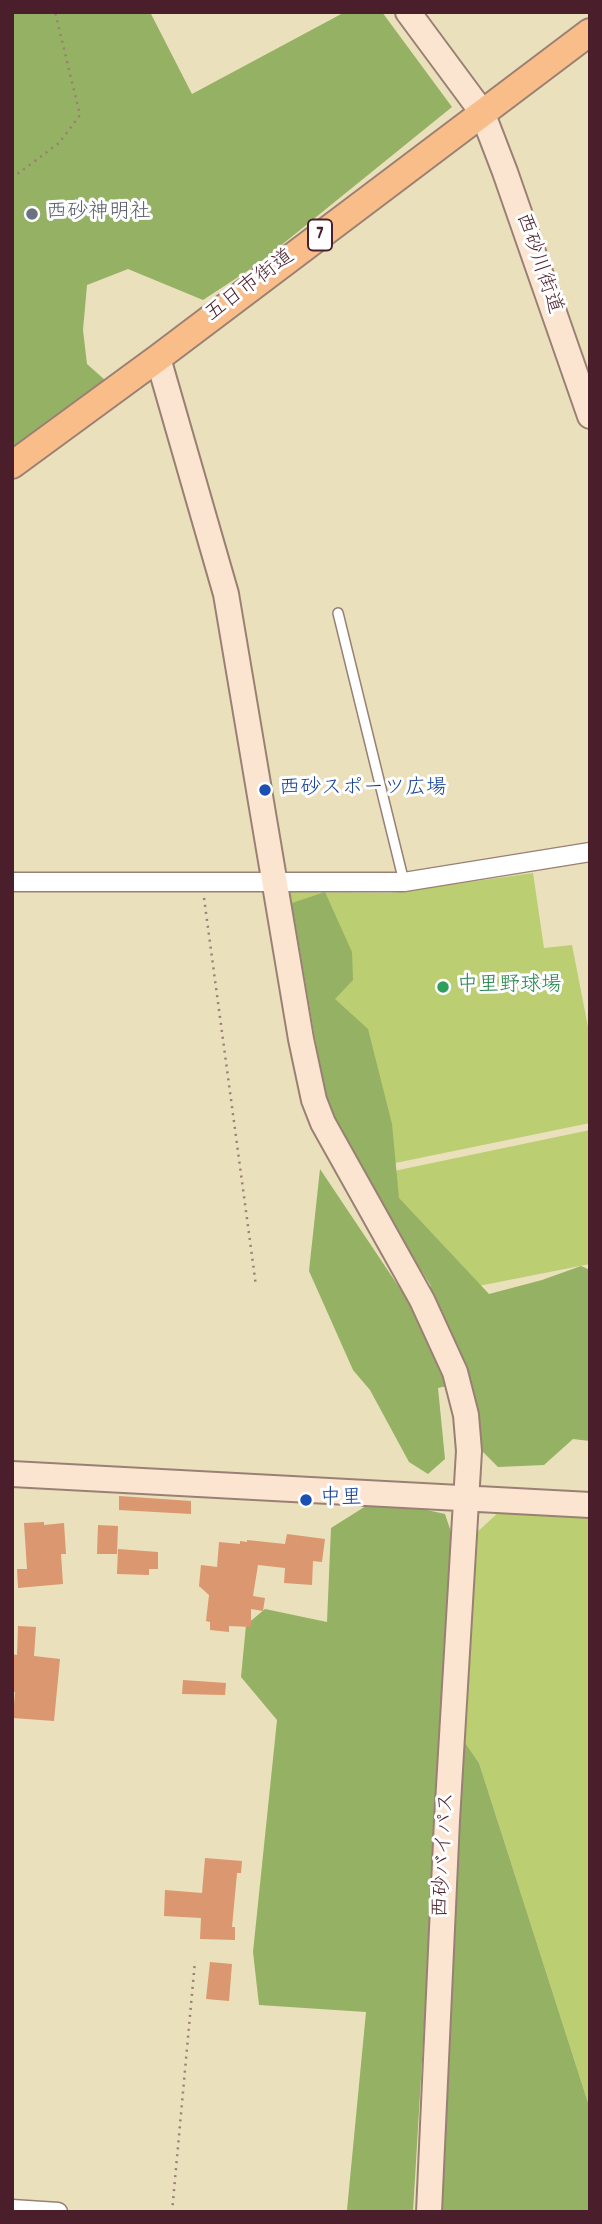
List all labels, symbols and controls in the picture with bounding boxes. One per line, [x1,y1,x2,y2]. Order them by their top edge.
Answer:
place label: 西砂神明社 [46,201,151,227]
marker: 西砂神明社 [24,206,40,222]
street label: 西砂川街道 [508,210,566,318]
road number: 7 [308,219,332,250]
street label: 五日市街道 [201,245,301,329]
place label: 西砂スポーツ広場 [279,777,447,803]
marker: 西砂スポーツ広場 [257,782,273,798]
place label: 中里野球場 [457,974,562,1000]
marker: 中里野球場 [435,979,451,995]
place label: 中里 [320,1487,362,1513]
marker: 中里 [298,1492,314,1508]
street label: 西砂バイパス [430,1791,462,1919]

